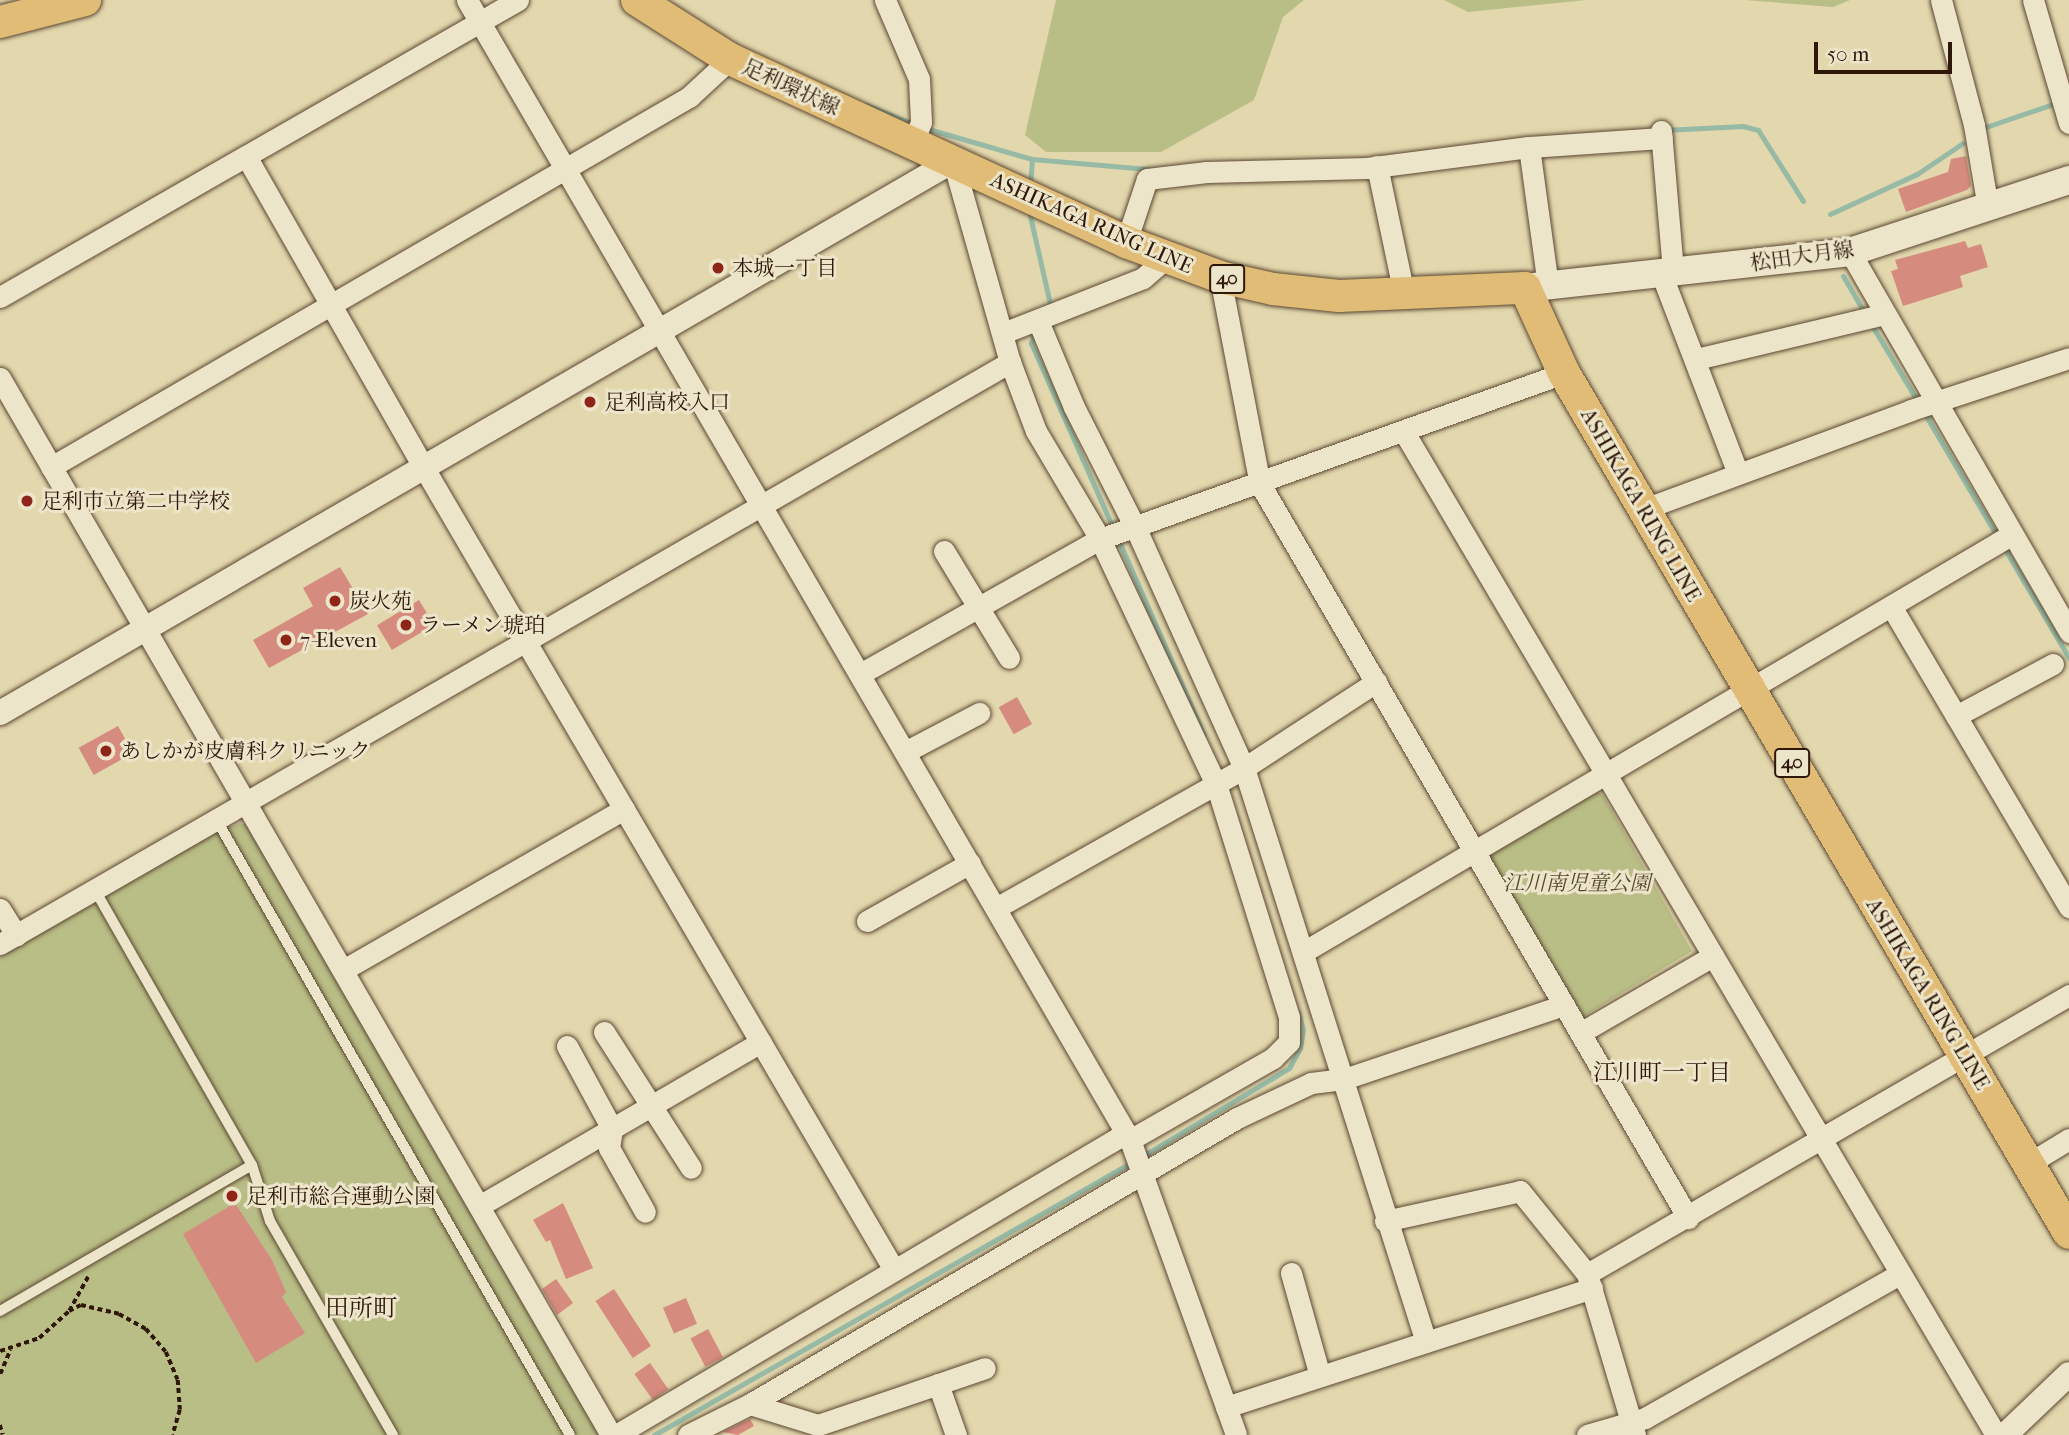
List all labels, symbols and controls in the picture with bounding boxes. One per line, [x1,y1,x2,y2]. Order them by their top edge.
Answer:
scale bar [1817,28,1955,72]
text: 50 m [1827,42,1870,66]
street label: 足利環状線 [738,53,844,121]
street label: ASHIKAGA RING LINE [987,167,1197,279]
street label: 松田大月線 [1748,236,1856,276]
place label: 本城一丁目 [732,255,837,281]
marker: 本城一丁目 [710,260,726,276]
road number: 40 [1208,264,1246,294]
place label: 足利高校入口 [604,389,730,415]
marker: 足利高校入口 [582,394,598,410]
street label: ASHIKAGA RING LINE [1575,404,1707,606]
place label: 足利市立第二中学校 [41,488,230,514]
marker: 足利市立第二中学校 [19,493,35,509]
place label: 炭火苑 [349,588,412,614]
marker: 炭火苑 [327,593,343,609]
place label: ラーメン琥珀 [420,612,546,638]
marker: ラーメン琥珀 [398,617,414,633]
place label: 7-Eleven [300,627,377,653]
marker: 7-Eleven [278,632,294,648]
place label: あしかが皮膚科クリニック [120,738,372,764]
marker: あしかが皮膚科クリニック [98,743,114,759]
road number: 40 [1773,748,1811,778]
park label: 江川南児童公園 [1504,870,1650,896]
street label: ASHIKAGA RING LINE [1861,894,1995,1094]
district label: 江川町一丁目 [1593,1059,1731,1087]
place label: 足利市総合運動公園 [246,1183,435,1209]
marker: 足利市総合運動公園 [224,1188,240,1204]
district label: 田所町 [325,1295,397,1323]

